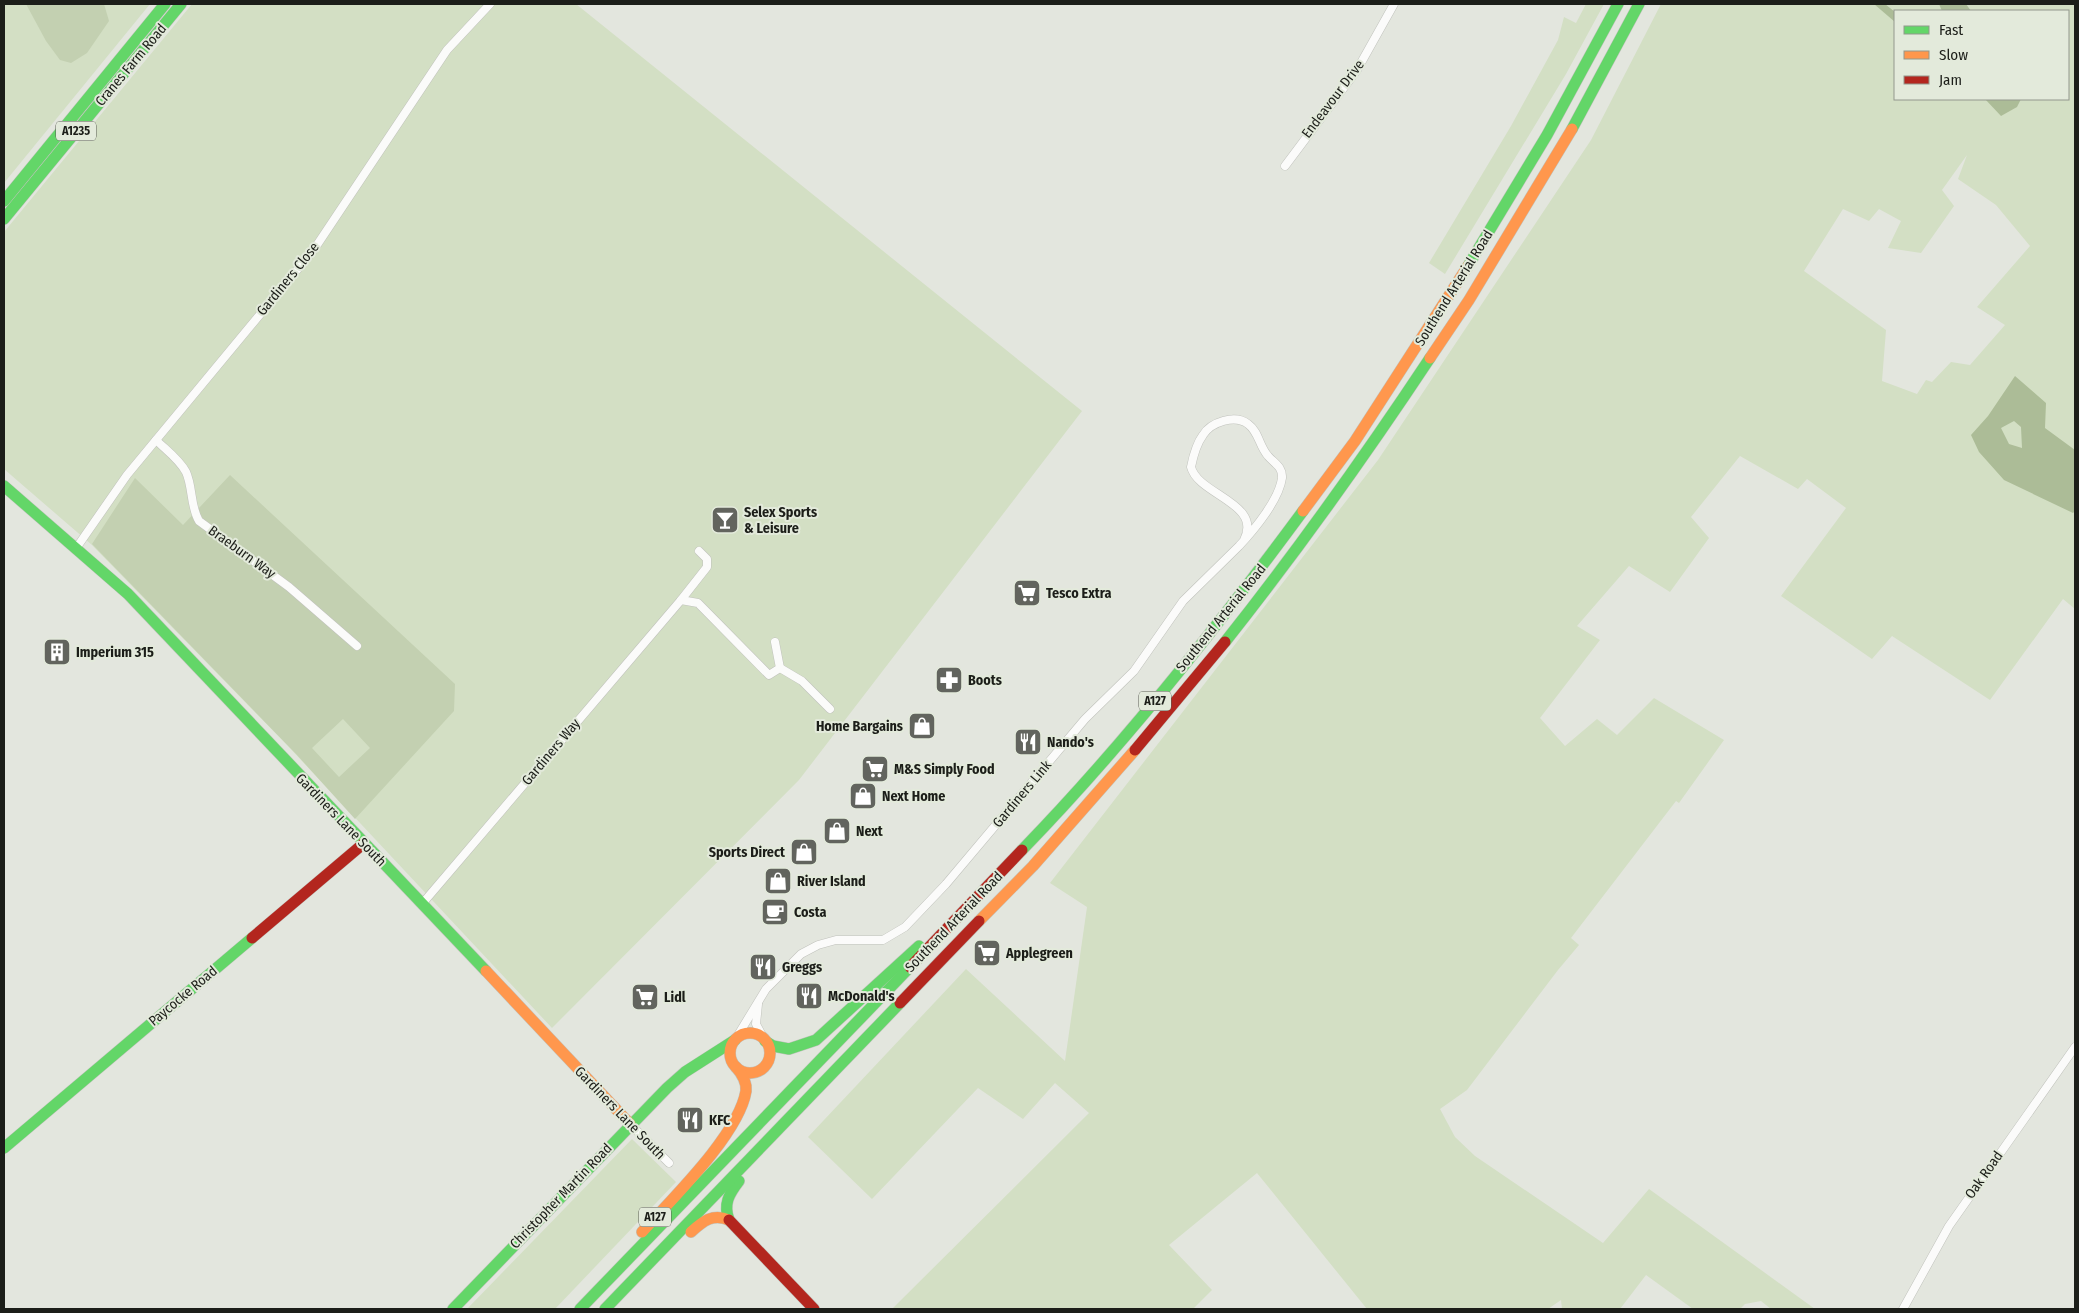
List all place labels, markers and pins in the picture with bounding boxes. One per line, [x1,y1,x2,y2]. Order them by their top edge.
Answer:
place label: Selex Sports & Leisure [744,504,817,537]
bar icon: Selex Sports & Leisure [710,505,740,535]
supermarket icon: Tesco Extra [1012,578,1042,608]
place label: Tesco Extra [1046,585,1111,602]
building icon: Imperium 315 [42,637,72,667]
place label: Imperium 315 [76,644,154,661]
pharmacy icon: Boots [934,665,964,695]
place label: Boots [968,672,1002,689]
shop icon: Home Bargains [907,711,937,741]
place label: Home Bargains [816,718,903,735]
restaurant icon: Nando's [1013,727,1043,757]
place label: Nando's [1047,734,1094,751]
supermarket icon: M&S Simply Food [860,754,890,784]
place label: M&S Simply Food [894,761,995,778]
shop icon: Next Home [848,781,878,811]
place label: Next Home [882,788,945,805]
shop icon: Next [822,816,852,846]
place label: Next [856,823,884,840]
shop icon: Sports Direct [789,837,819,867]
place label: Sports Direct [709,844,786,861]
shop icon: River Island [763,866,793,896]
place label: River Island [797,873,866,890]
cafe icon: Costa [760,897,790,927]
place label: Costa [794,904,826,921]
supermarket icon: Applegreen [972,938,1002,968]
place label: Applegreen [1005,945,1073,962]
restaurant icon: Greggs [748,952,778,982]
place label: Greggs [782,959,822,976]
restaurant icon: McDonald's [794,981,824,1011]
supermarket icon: Lidl [630,982,660,1012]
place label: McDonald's [828,988,895,1005]
place label: Lidl [664,989,686,1006]
restaurant icon: KFC [675,1105,705,1135]
place label: KFC [709,1112,731,1129]

